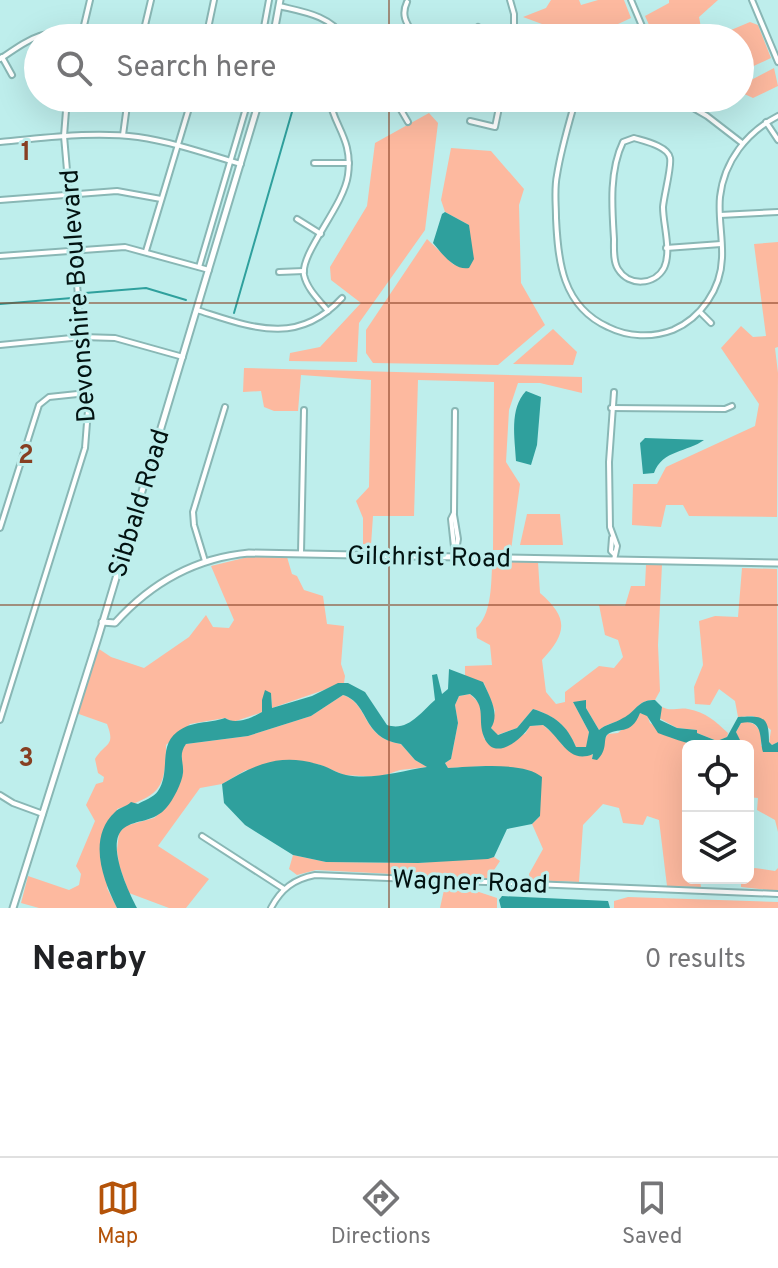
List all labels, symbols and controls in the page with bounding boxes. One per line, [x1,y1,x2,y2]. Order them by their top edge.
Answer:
search box [24,24,754,112]
icon: search [52,46,96,90]
text: Search here [116,50,276,87]
text: 1 [21,137,31,170]
street label: Devonshire Boulevard [54,168,105,424]
street label: Sibbald Road [102,426,179,582]
text: 2 [18,440,34,473]
street label: Gilchrist Road [347,541,511,576]
map controls [682,740,754,884]
button: locate [682,740,754,812]
text: 3 [18,743,34,776]
button: layers [682,812,754,884]
street label: Wagner Road [391,864,548,903]
text: Nearby [32,939,147,982]
text: 0 results [645,944,746,977]
tab: Map [96,1176,140,1251]
tab: Directions [331,1176,431,1251]
tab: Saved [622,1176,682,1251]

